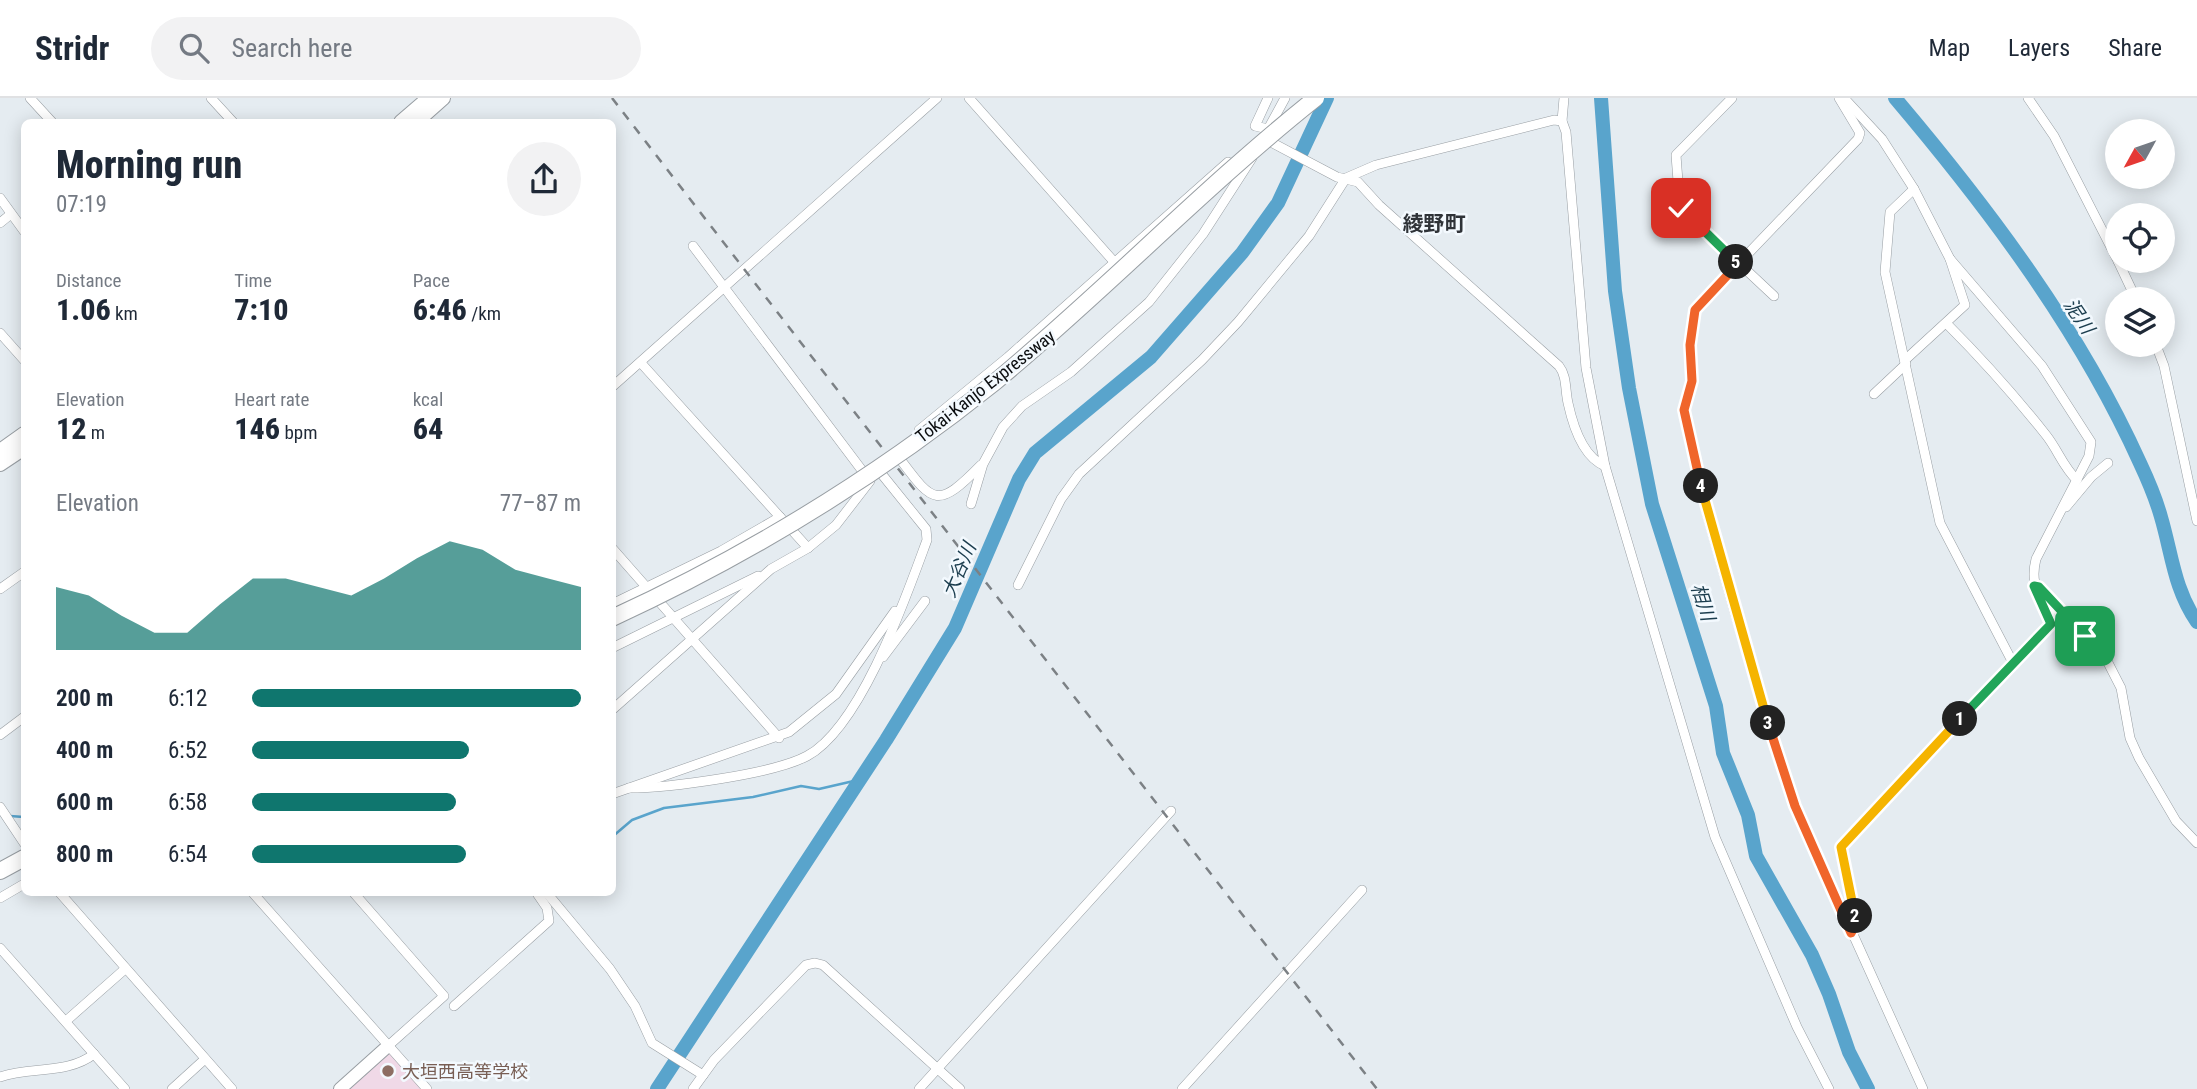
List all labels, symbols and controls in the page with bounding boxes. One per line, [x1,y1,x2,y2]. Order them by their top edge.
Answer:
search box [151,17,641,80]
text: Stridr [35,29,109,68]
icon: search [175,29,213,67]
text: Search here [231,33,352,63]
text: Map [1929,34,1970,62]
text: Layers [2008,34,2070,62]
text: Share [2108,34,2162,62]
north arrow [2105,119,2175,189]
map controls [2105,119,2175,357]
button: share [507,142,581,216]
text: Morning run [56,143,242,187]
pin [1651,178,1711,238]
icon: check [1662,189,1700,227]
text: 07:19 [56,191,107,218]
button: locate [2105,203,2175,273]
district label: 綾野町 [1403,212,1466,236]
pin: 5 [1718,244,1754,280]
text: 5 [1731,250,1740,273]
text: Distance [56,269,121,292]
text: Time [234,269,272,292]
text: Pace [413,269,450,292]
button: layers [2105,287,2175,357]
text: 1.06 [56,292,111,327]
text: 7:10 [234,292,289,327]
text: 6:46 [413,292,467,327]
water label: 泥川 [2059,294,2100,340]
text: km [111,302,138,325]
text: /km [467,302,501,325]
street label: Tokai-Kanjo Expressway [911,325,1059,447]
text: Elevation [56,388,124,411]
text: Heart rate [234,388,309,411]
text: kcal [413,388,443,411]
text: 12 [56,411,87,446]
text: 146 [234,411,280,446]
text: 64 [413,411,443,446]
text: m [87,421,105,444]
text: bpm [280,421,317,444]
pin: 4 [1684,468,1718,504]
text: 4 [1696,474,1705,497]
text: Elevation [56,490,139,517]
text: 77–87 m [500,490,581,517]
water label: 大谷川 [937,537,982,601]
water label: 相川 [1686,580,1720,626]
pin [2055,606,2115,666]
icon: arrive [2066,617,2104,655]
text: 200 m [56,685,113,712]
text: 6:12 [168,685,207,712]
pin: 1 [1942,702,1978,736]
pin: 3 [1750,706,1786,740]
text: 1 [1955,707,1964,730]
text: 3 [1763,711,1772,734]
text: 400 m [56,737,113,764]
text: 6:52 [168,737,207,764]
text: 600 m [56,789,113,816]
text: 6:58 [168,789,207,816]
text: 800 m [56,841,113,868]
text: 6:54 [168,841,207,868]
pin: 2 [1838,898,1872,934]
text: 2 [1850,904,1859,927]
place label: 大垣西高等学校 [402,1061,528,1082]
marker: 大垣西高等学校 [380,1063,396,1079]

